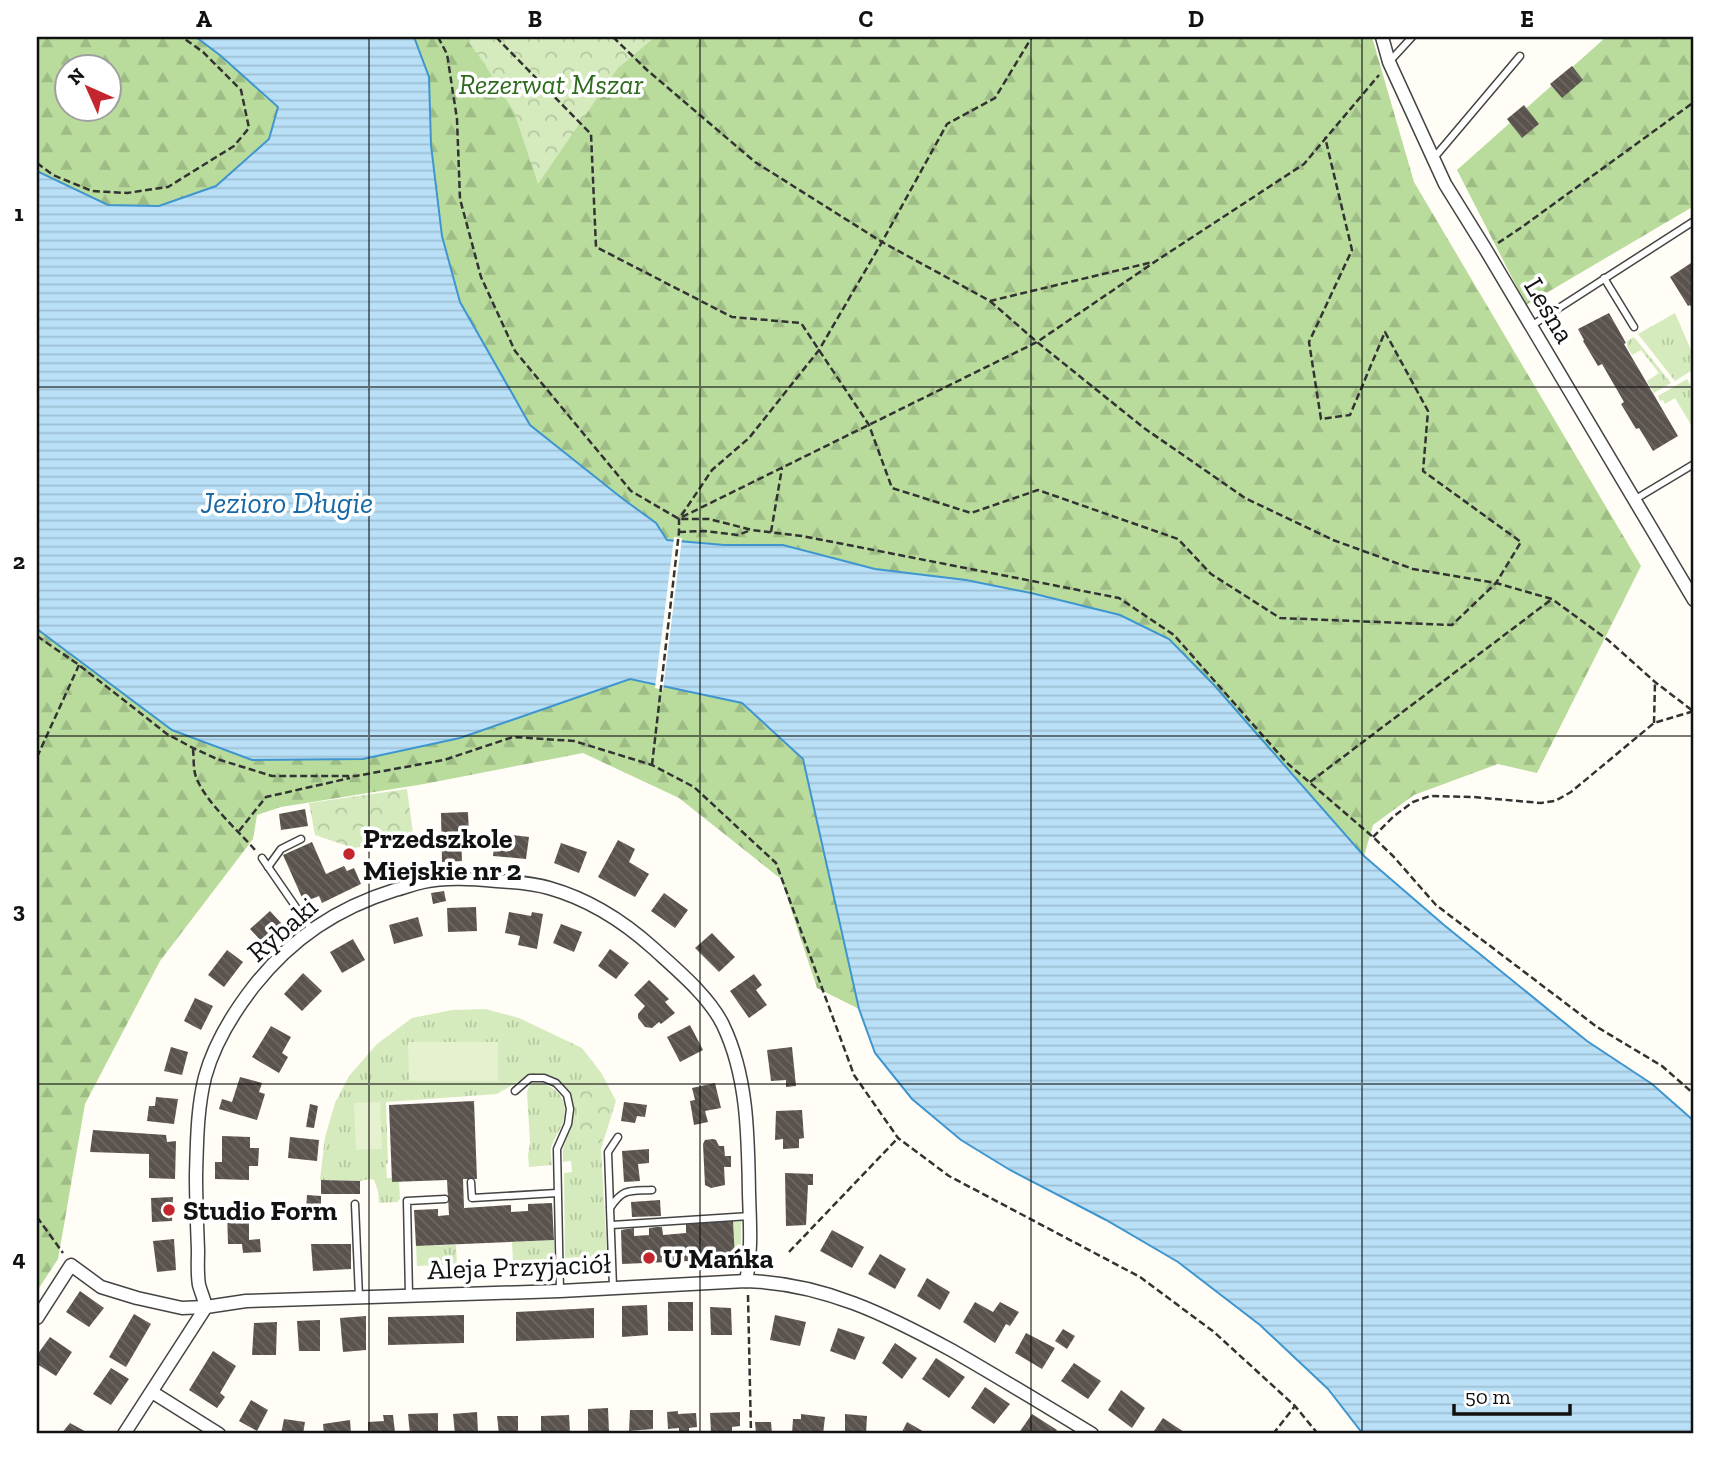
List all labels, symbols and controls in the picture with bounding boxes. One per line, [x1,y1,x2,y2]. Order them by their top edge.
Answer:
text: A [196,5,212,33]
text: B [528,5,542,33]
text: C [859,5,873,33]
text: D [1188,5,1204,33]
text: E [1520,5,1534,33]
north arrow [52,52,122,122]
text: N [63,63,90,90]
park label: Rezerwat Mszar [459,68,644,101]
text: 1 [14,199,24,227]
street label: Leśna [1517,272,1582,349]
water label: Jezioro Długie [200,485,373,521]
text: 2 [13,547,25,575]
place label: Przedszkole Miejskie nr 2 [363,822,522,887]
marker: Przedszkole Miejskie nr 2 [341,846,357,862]
street label: Rybaki [241,890,324,969]
text: 3 [13,896,25,924]
place label: Studio Form [183,1194,338,1227]
marker: Studio Form [161,1202,177,1218]
place label: U Mańka [663,1242,774,1275]
text: 4 [12,1244,26,1272]
street label: Aleja Przyjaciół [426,1247,612,1286]
marker: U Mańka [641,1250,657,1266]
scale bar [1454,1373,1570,1417]
text: 50 m [1465,1384,1511,1409]

